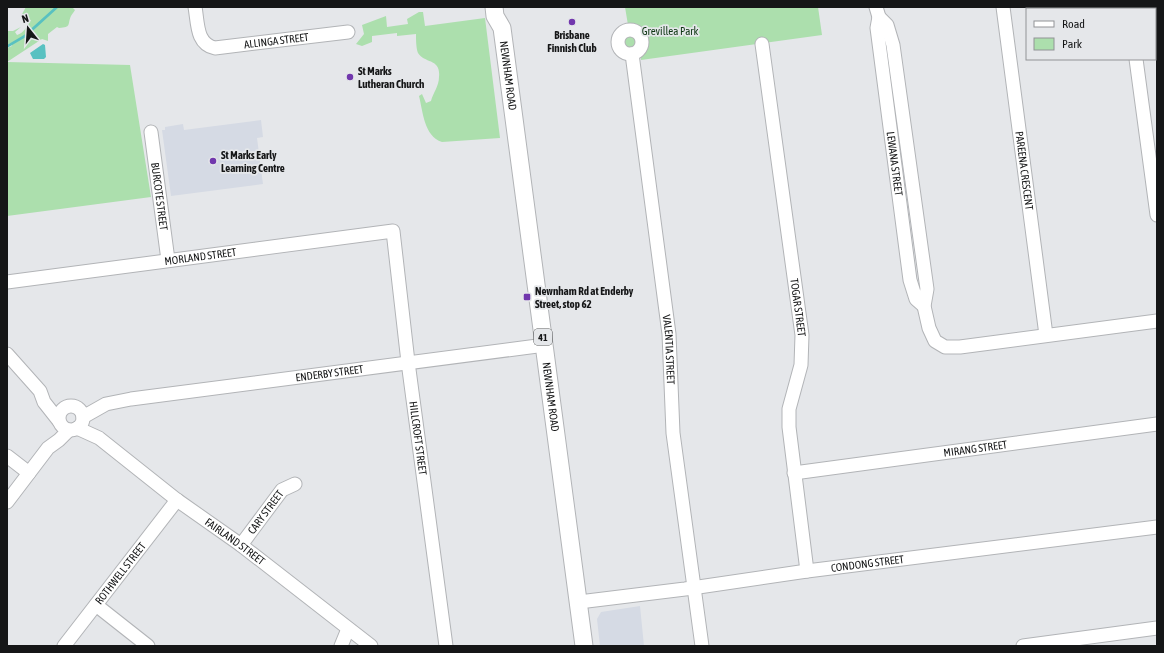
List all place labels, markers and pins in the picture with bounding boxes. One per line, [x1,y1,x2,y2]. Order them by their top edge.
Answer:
marker: Brisbane Finnish Club [567,17,577,27]
place label: Brisbane Finnish Club [547,29,597,54]
place label: St Marks Lutheran Church [358,65,424,90]
marker: St Marks Lutheran Church [345,72,355,82]
place label: St Marks Early Learning Centre [221,149,285,174]
marker: St Marks Early Learning Centre [208,156,218,166]
place label: Newnham Rd at Enderby Street, stop 62 [535,285,634,310]
marker: Newnham Rd at Enderby Street, stop 62 [522,292,532,302]

